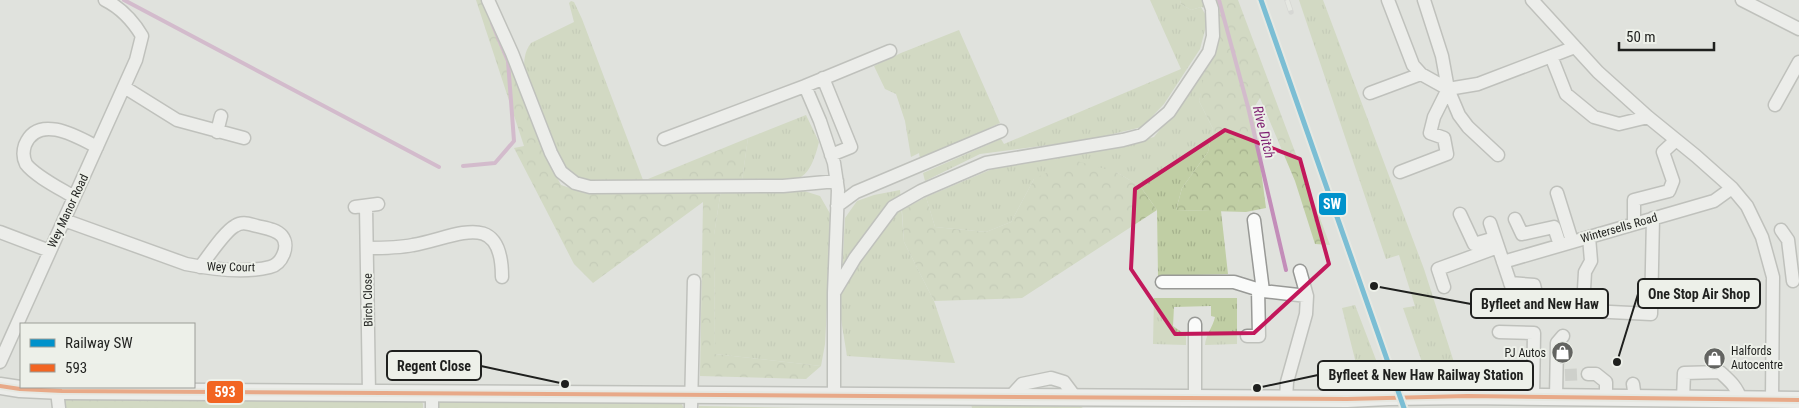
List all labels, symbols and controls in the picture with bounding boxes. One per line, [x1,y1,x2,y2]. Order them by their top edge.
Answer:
scale bar [1619,20,1714,52]
text: 50 m [1626,28,1656,46]
water label: Rive Ditch [1250,104,1278,160]
street label: Wey Manor Road [45,172,91,250]
line badge: SW [1318,192,1347,216]
text: SW [1323,196,1342,212]
street label: Wintersells Road [1579,210,1659,246]
street label: Wey Court [207,260,256,274]
street label: Birch Close [361,273,375,327]
callout: One Stop Air Shop [1638,279,1760,308]
text: One Stop Air Shop [1648,286,1750,302]
callout: Byfleet and New Haw [1471,289,1608,318]
text: Byfleet and New Haw [1481,296,1599,312]
legend [20,323,195,388]
text: Railway SW [65,334,133,352]
shop icon: PJ Autos [1550,341,1574,365]
place label: Halfords Autocentre [1731,344,1783,372]
place label: PJ Autos [1504,346,1546,360]
shop icon: Halfords Autocentre [1703,346,1727,370]
callout: Regent Close [387,351,481,380]
text: Regent Close [397,358,471,374]
text: 593 [65,359,87,377]
callout: Byfleet & New Haw Railway Station [1318,361,1533,390]
text: Byfleet & New Haw Railway Station [1328,367,1524,383]
line badge: 593 [206,380,244,404]
text: 593 [214,384,236,400]

